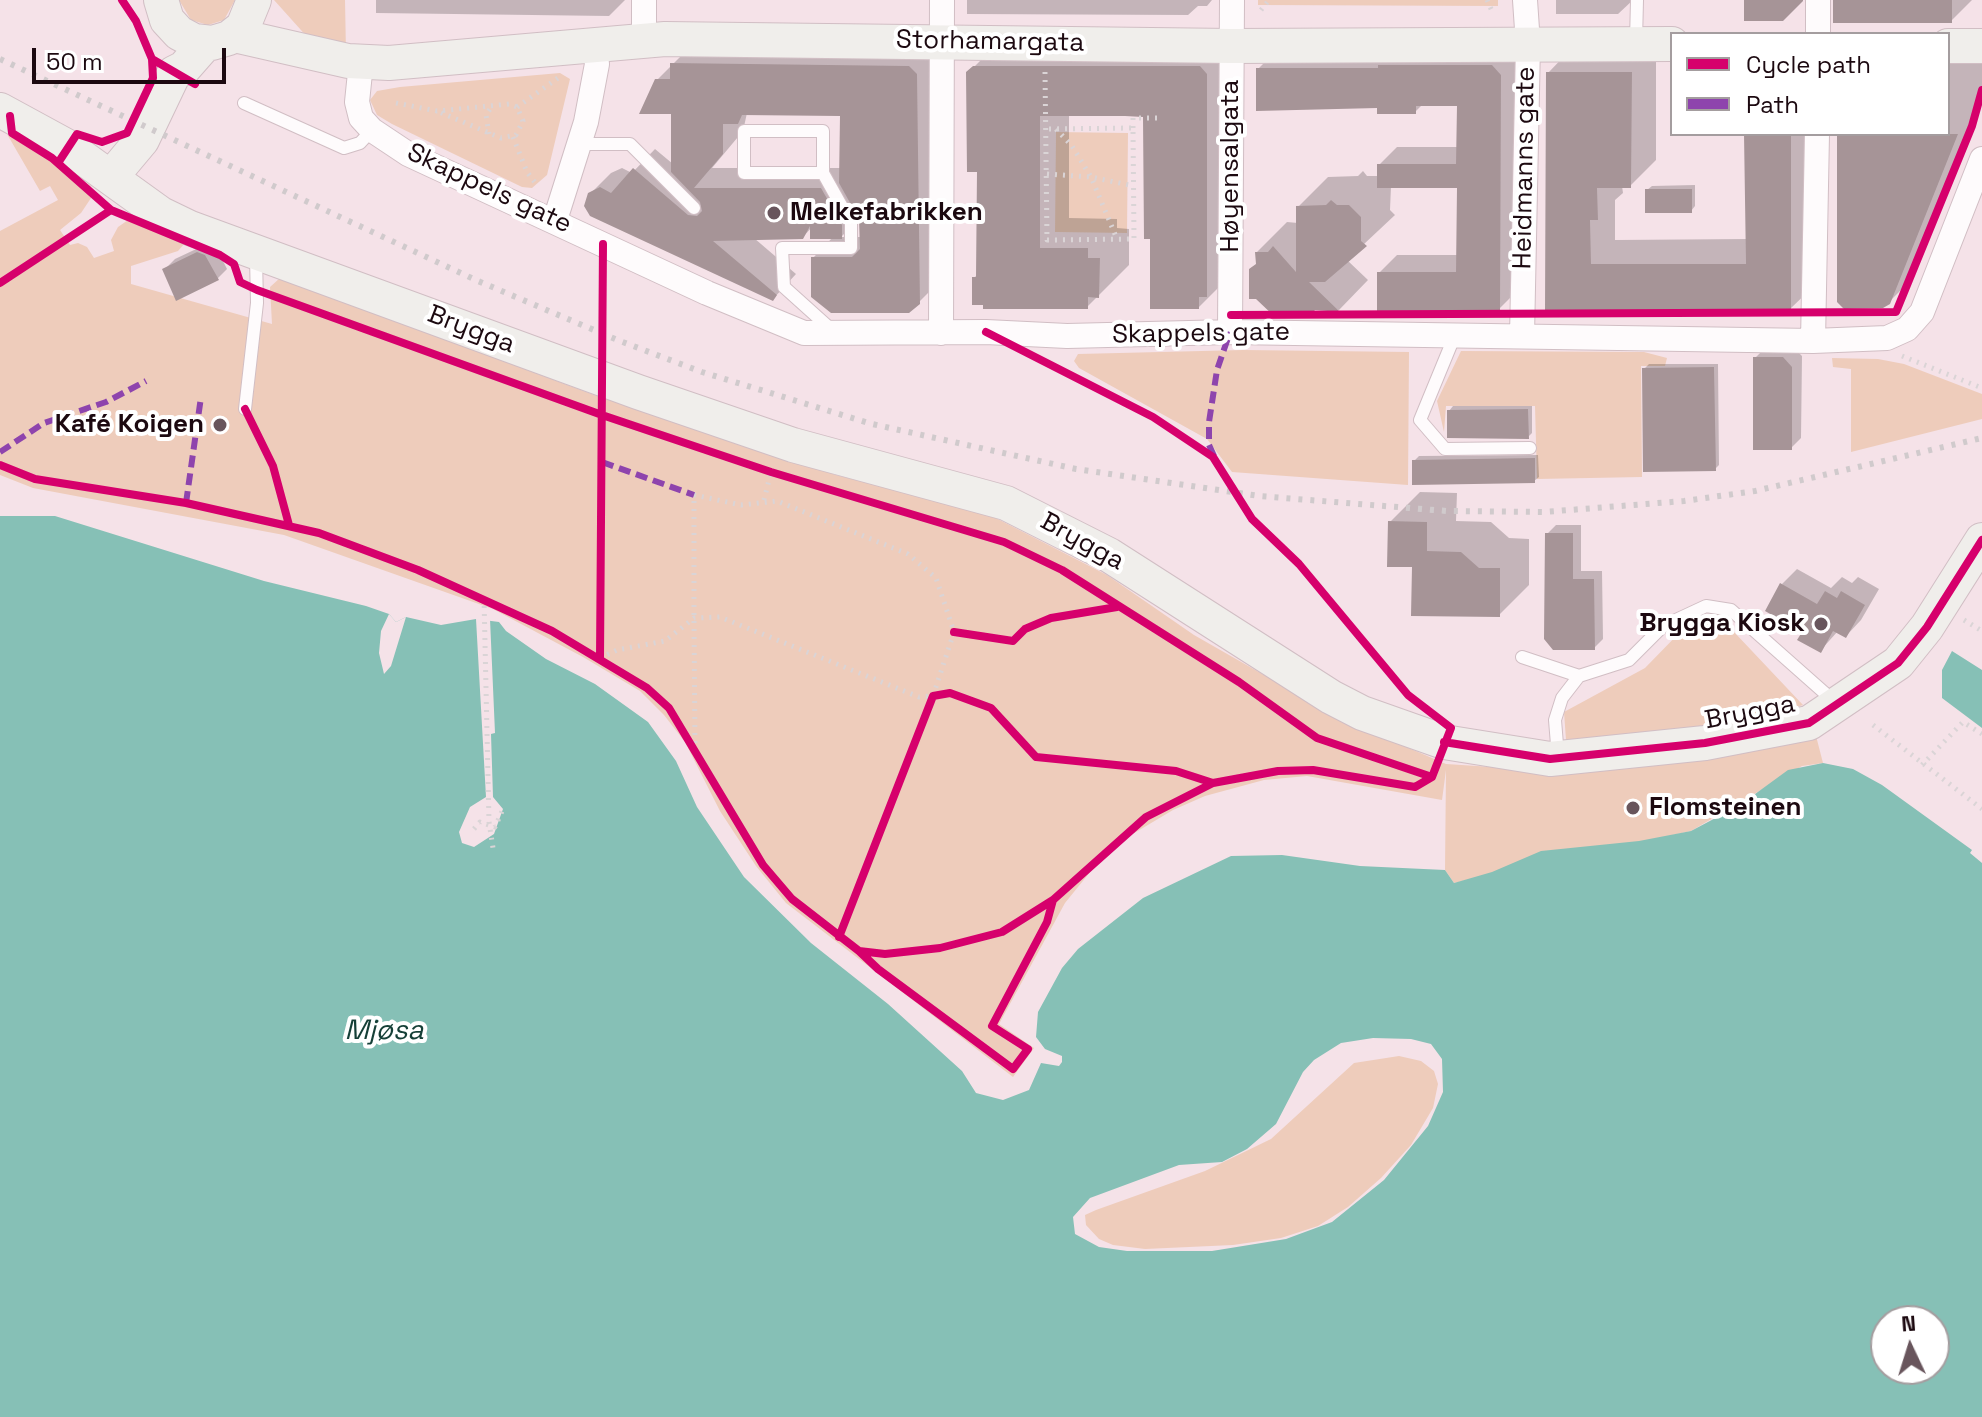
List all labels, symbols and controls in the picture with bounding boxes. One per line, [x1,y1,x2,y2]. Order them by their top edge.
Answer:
street label: Storhamargata [895,25,1085,59]
scale bar [36,32,230,82]
legend [1670,32,1950,136]
text: 50 m [46,46,103,77]
text: Cycle path [1746,49,1871,80]
street label: Heidmanns gate [1508,66,1542,270]
street label: Høyensalgata [1215,80,1247,252]
text: Path [1746,89,1799,120]
street label: Skappels gate [402,137,576,241]
place label: Melkefabrikken [790,197,983,229]
marker: Melkefabrikken [765,204,783,222]
street label: Brygga [423,299,519,361]
street label: Skappels gate [1112,317,1290,351]
place label: Kafé Koigen [55,409,204,441]
marker: Kafé Koigen [211,416,229,434]
street label: Brygga [1035,506,1129,578]
place label: Brygga Kiosk [1639,608,1805,640]
marker: Brygga Kiosk [1812,615,1830,633]
street label: Brygga [1702,689,1798,737]
place label: Flomsteinen [1649,792,1802,824]
marker: Flomsteinen [1624,799,1642,817]
water label: Mjøsa [344,1014,424,1048]
north arrow [1870,1305,1950,1385]
text: N [1900,1309,1917,1338]

